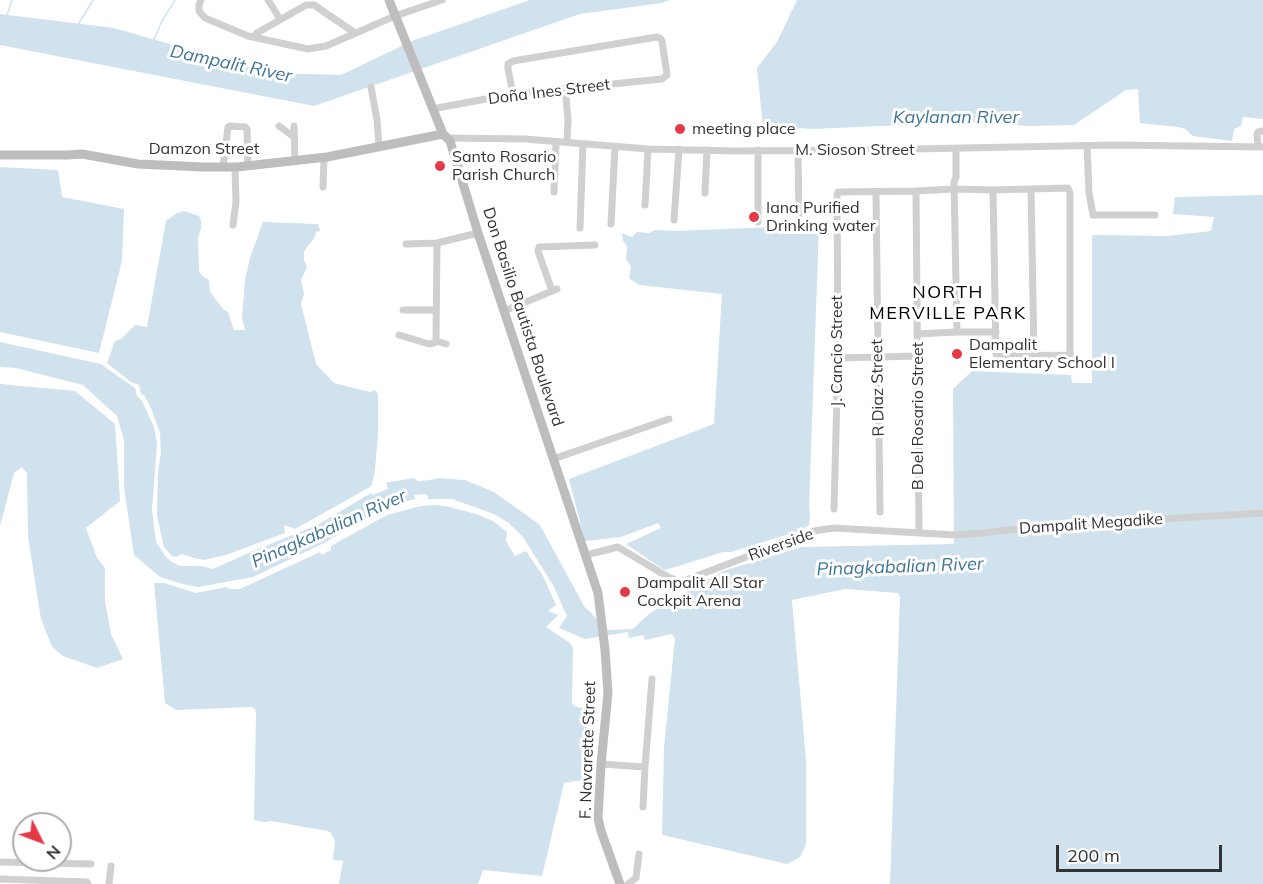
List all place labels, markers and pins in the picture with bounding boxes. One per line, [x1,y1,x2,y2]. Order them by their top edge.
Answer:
place label: meeting place [692,119,796,139]
marker: meeting place [673,122,687,136]
place label: Santo Rosario Parish Church [452,147,556,185]
marker: Santo Rosario Parish Church [433,159,447,173]
place label: Iana Purified Drinking water [766,198,876,236]
marker: Iana Purified Drinking water [747,210,761,224]
place label: Dampalit Elementary School I [969,335,1115,373]
marker: Dampalit Elementary School I [950,347,964,361]
place label: Dampalit All Star Cockpit Arena [637,573,764,611]
marker: Dampalit All Star Cockpit Arena [618,585,632,599]

